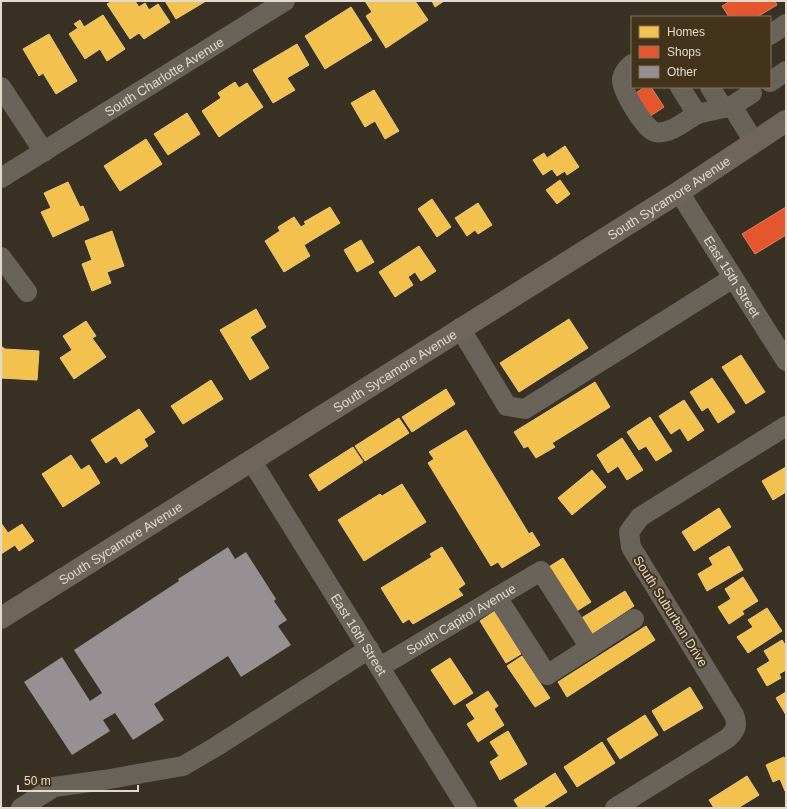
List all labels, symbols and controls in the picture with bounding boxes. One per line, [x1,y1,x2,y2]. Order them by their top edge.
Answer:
legend [631,16,771,88]
text: Homes [667,25,705,39]
street label: South Charlotte Avenue [102,34,226,120]
text: Shops [667,45,701,59]
text: Other [667,65,697,79]
street label: South Sycamore Avenue [605,153,733,243]
street label: East 15th Street [701,233,764,321]
street label: South Sycamore Avenue [330,327,460,415]
street label: South Sycamore Avenue [56,499,185,588]
street label: South Suburban Drive [630,553,711,669]
street label: South Capitol Avenue [404,581,518,658]
street label: East 16th Street [328,591,390,678]
scale bar [18,767,138,793]
text: 50 m [24,774,51,788]

